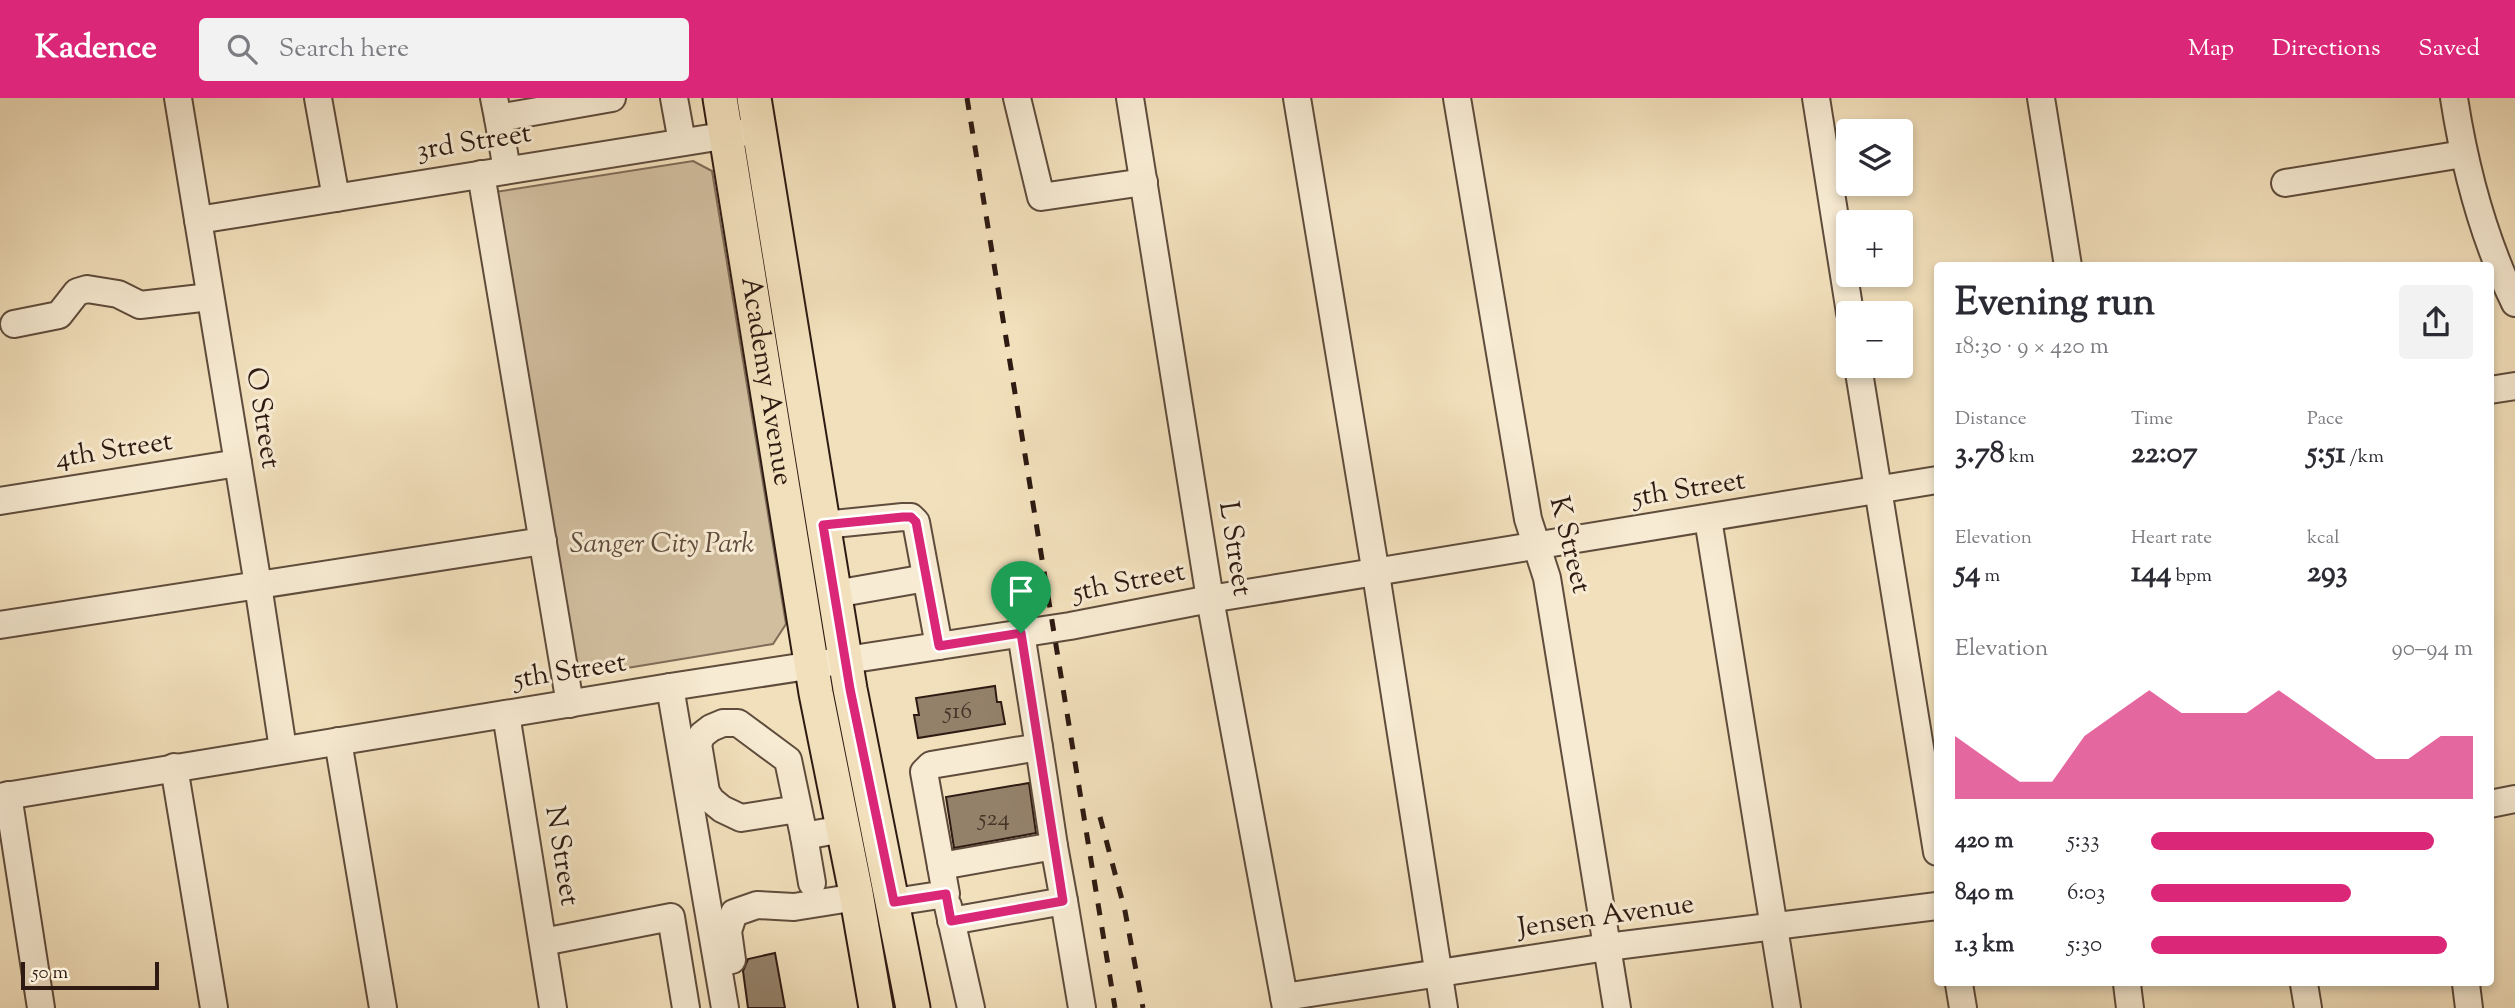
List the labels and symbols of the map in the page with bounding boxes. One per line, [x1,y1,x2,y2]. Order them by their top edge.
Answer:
street label: 3rd Street [414,114,535,172]
street label: Academy Avenue [729,274,802,489]
street label: O Street [234,364,290,472]
street label: 4th Street [53,422,176,480]
street label: 5th Street [1628,461,1749,519]
street label: K Street [1538,492,1600,598]
street label: L Street [1207,499,1261,600]
park label: Sanger City Park [570,525,755,565]
street label: 5th Street [1067,552,1189,614]
pin [991,561,1051,633]
street label: 5th Street [509,643,630,701]
house number: 516 [942,695,972,729]
house number: 524 [976,802,1010,836]
street label: N Street [533,803,589,909]
street label: Jensen Avenue [1513,885,1697,949]
scale bar [21,959,159,991]

